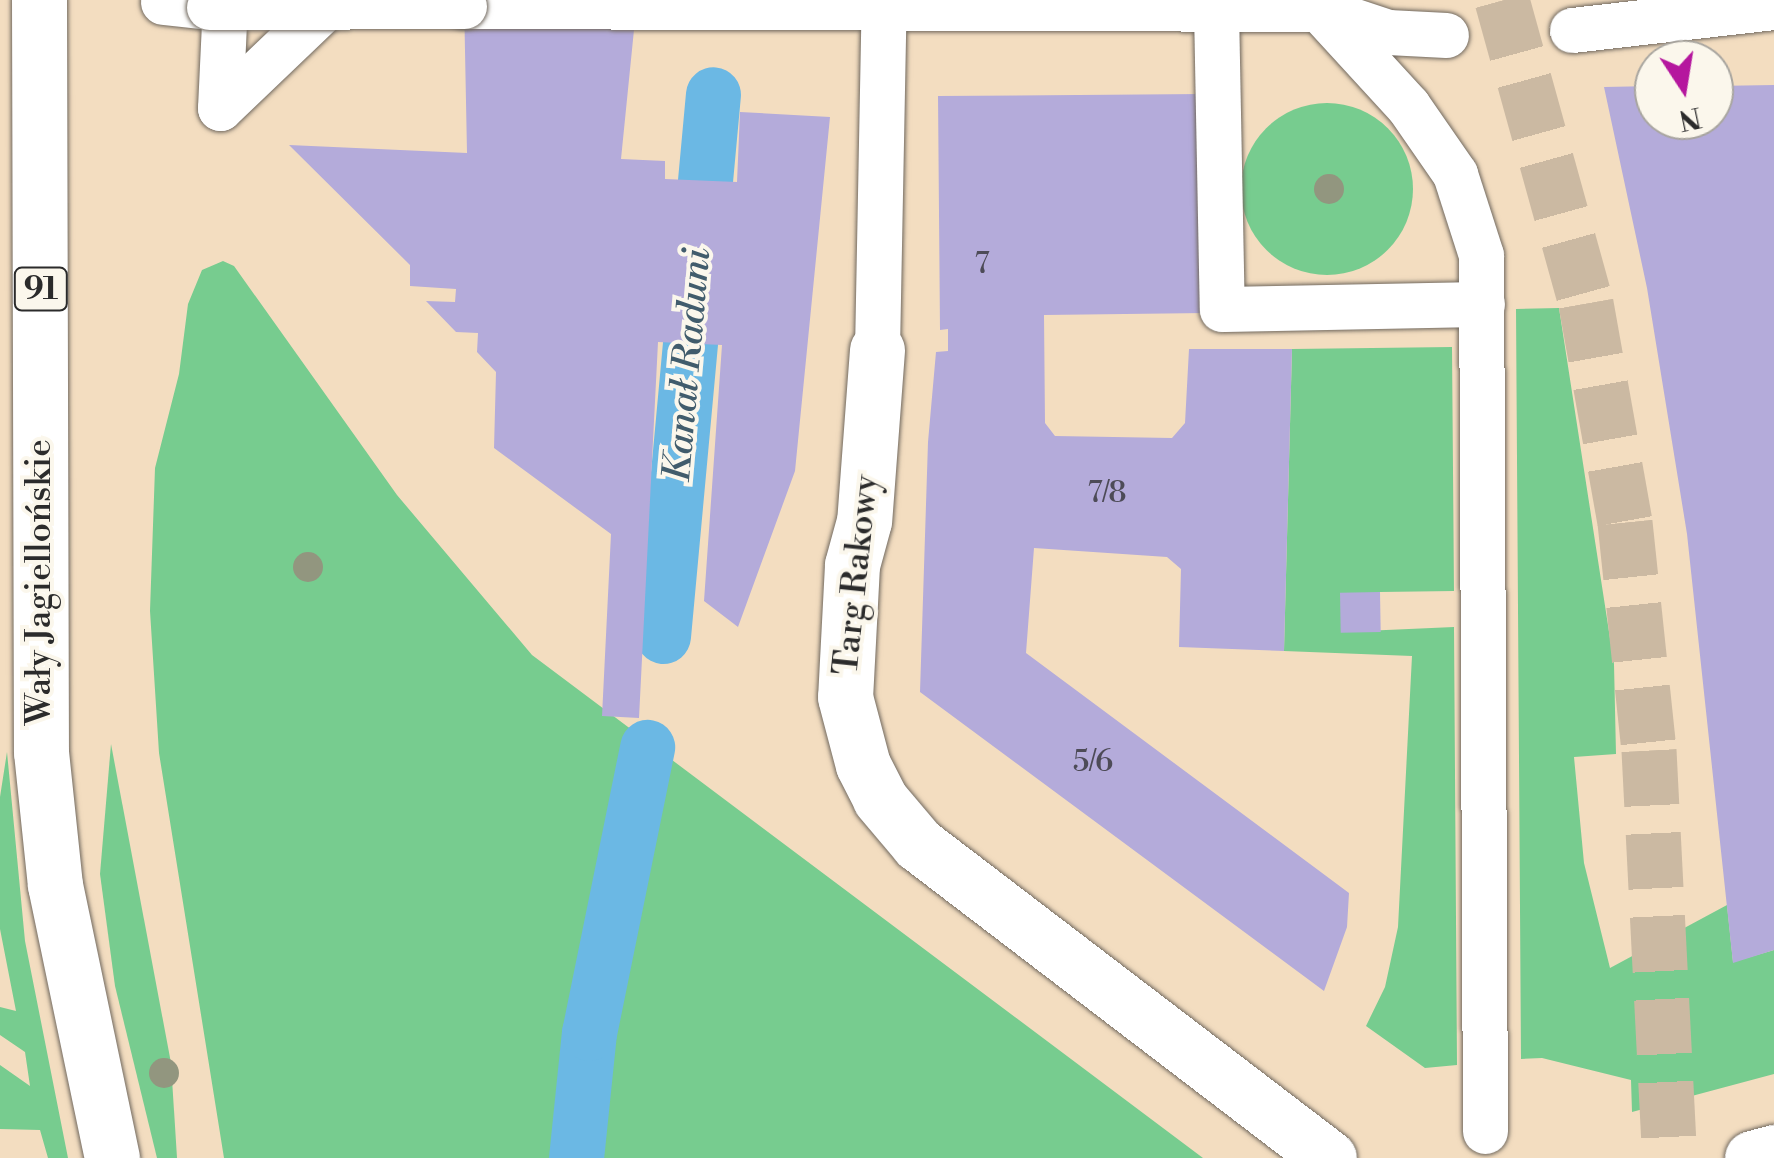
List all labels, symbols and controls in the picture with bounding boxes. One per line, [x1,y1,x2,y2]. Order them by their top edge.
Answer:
north arrow [1634,40,1734,140]
text: N [1675,98,1704,137]
water label: Kanał Raduni [655,246,721,484]
house number: 7 [974,246,990,282]
road number: 91 [13,262,68,316]
street label: Wały Jagiellońskie [19,439,61,725]
street label: Targ Rakowy [826,473,888,677]
house number: 7/8 [1087,475,1127,511]
house number: 5/6 [1073,744,1113,780]

